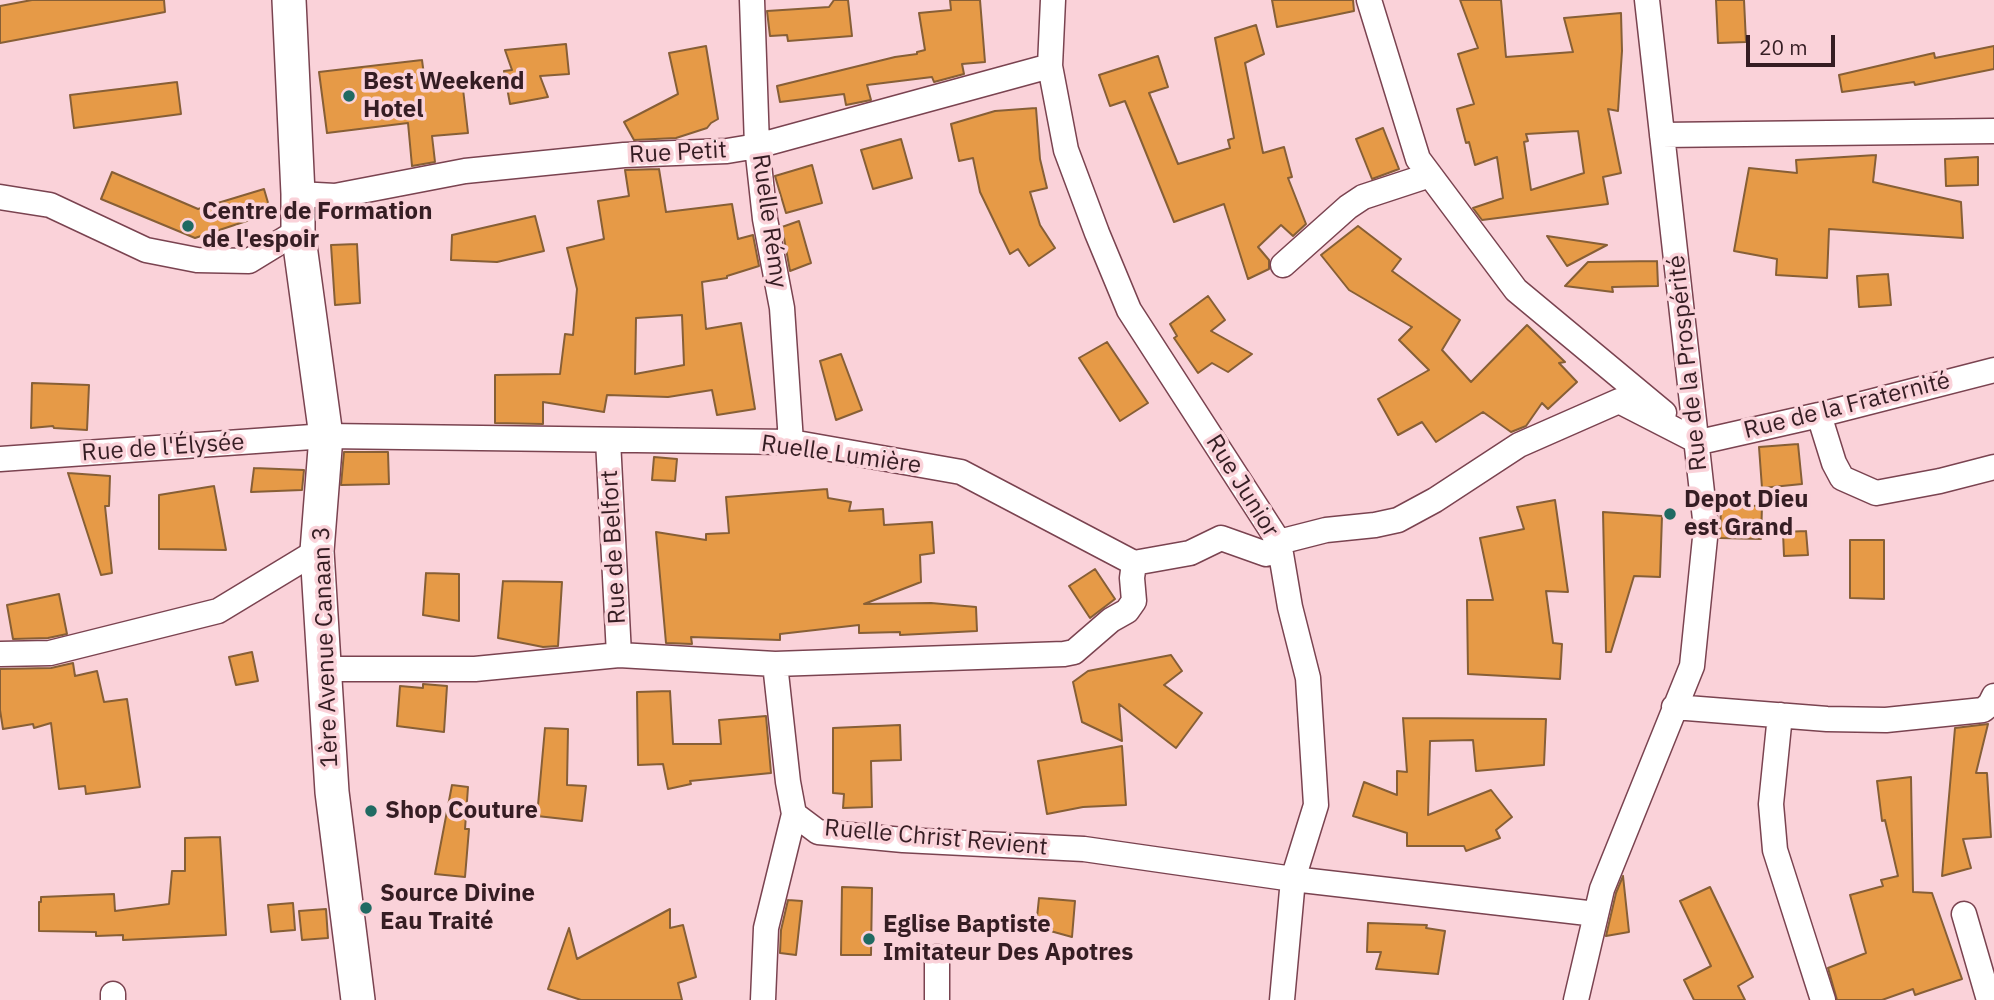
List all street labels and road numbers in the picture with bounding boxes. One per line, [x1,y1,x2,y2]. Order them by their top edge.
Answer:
street label: Rue Petit [628,136,728,170]
street label: Ruelle Rémy [745,152,793,290]
street label: Rue de la Prospérité [1662,254,1714,472]
street label: Rue de la Fraternité [1741,366,1953,446]
street label: Rue de l'Élysée [81,428,245,468]
street label: Rue Junior [1199,429,1285,543]
street label: Ruelle Lumière [759,430,923,480]
street label: Rue de Belfort [596,469,632,625]
street label: 1ère Avenue Canaan 3 [307,526,345,768]
street label: Ruelle Christ Revient [823,814,1049,862]

